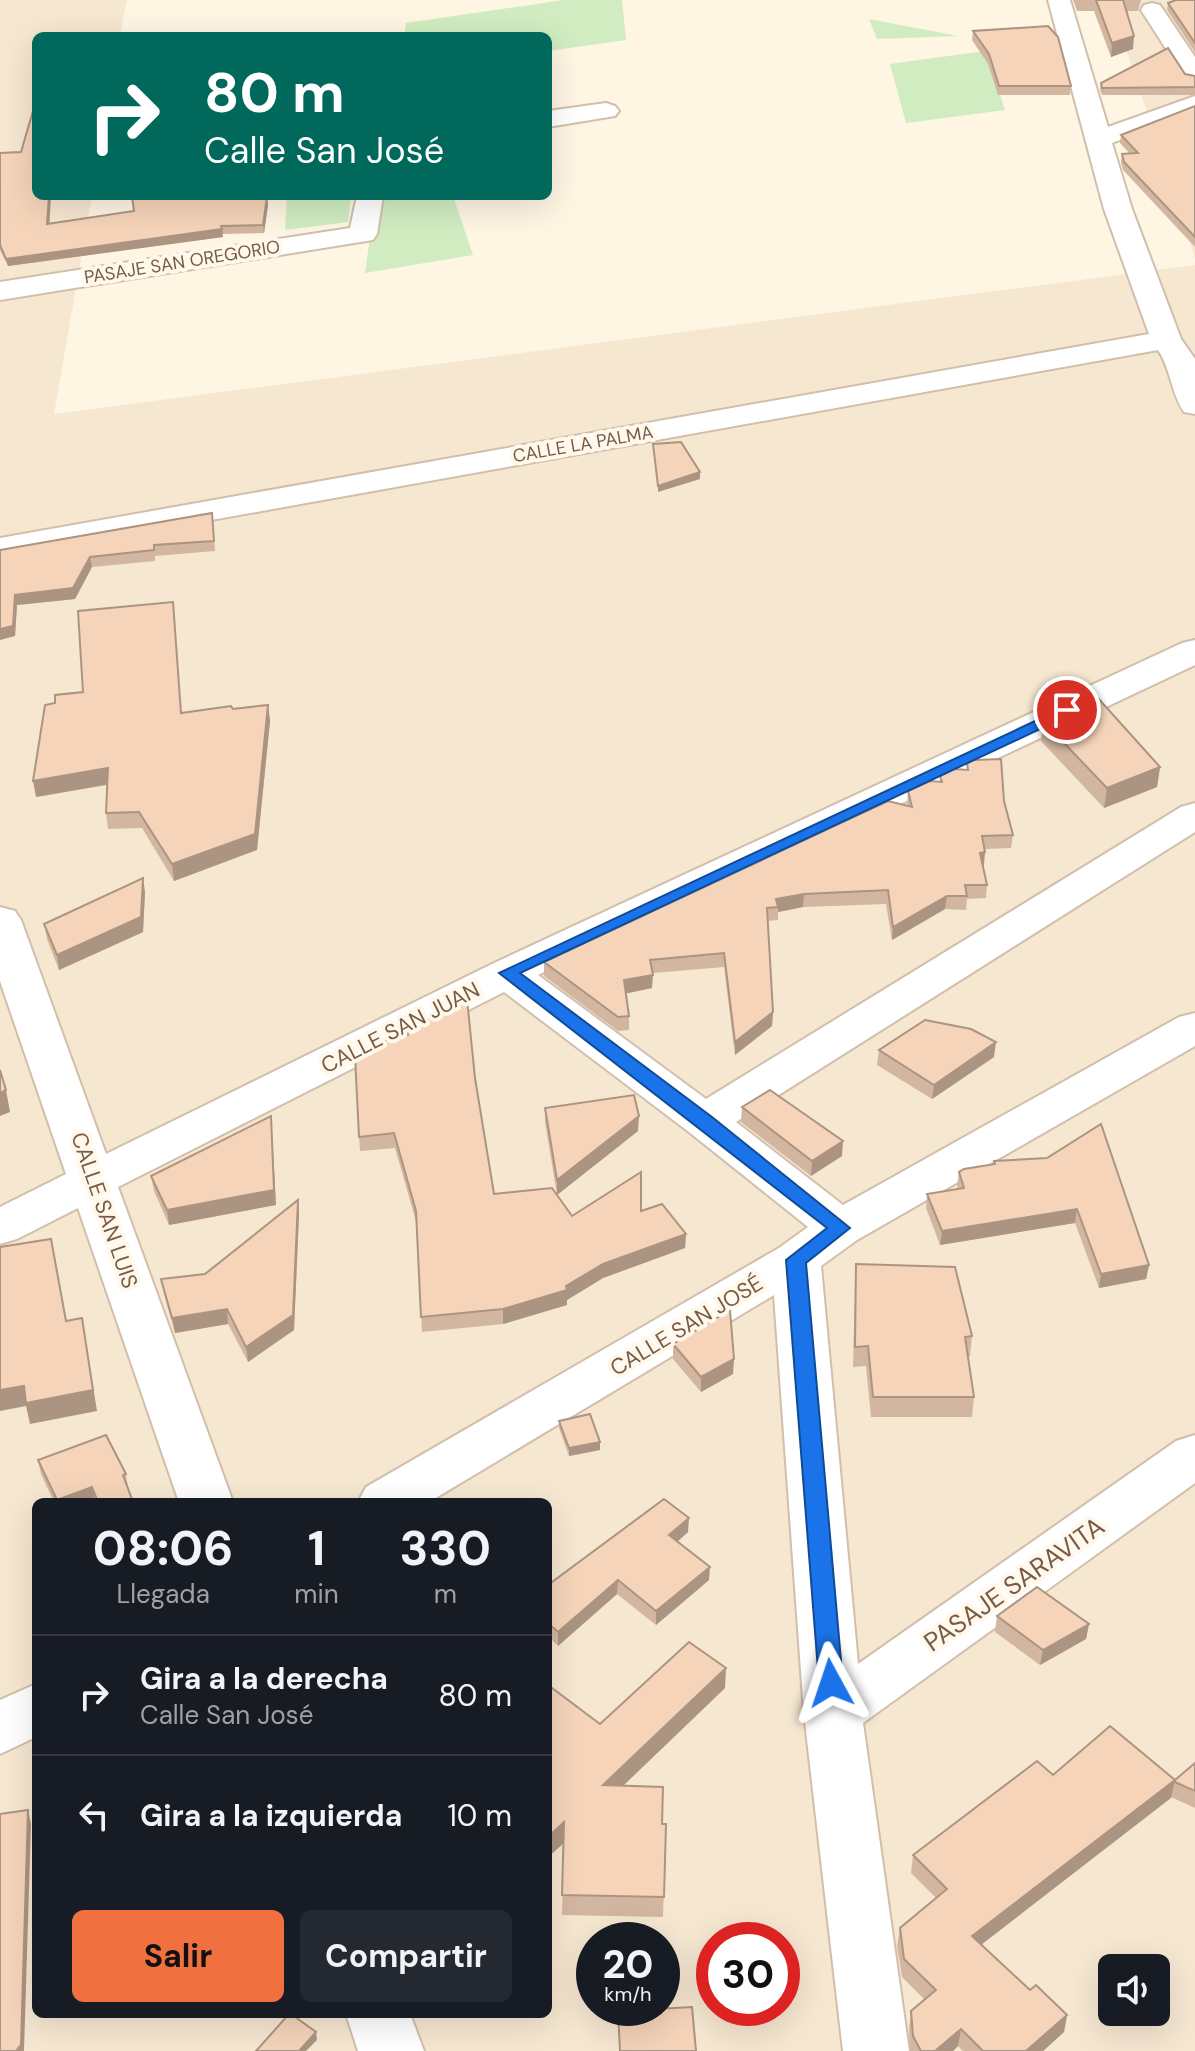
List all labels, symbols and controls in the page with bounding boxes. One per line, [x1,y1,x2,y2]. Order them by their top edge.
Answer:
text: 80 m [204,56,345,129]
icon: right [72,64,176,168]
text: Calle San José [204,127,444,174]
street label: PASAJE SAN OREGORIO [82,235,282,289]
street label: CALLE LA PALMA [511,420,655,468]
pin [1033,676,1101,744]
icon: arrive [1045,688,1089,732]
street label: CALLE SAN JUAN [316,975,485,1080]
street label: CALLE SAN LUIS [64,1128,145,1292]
street label: CALLE SAN JOSÉ [605,1268,768,1382]
street label: PASAJE SARAVITA [917,1509,1111,1659]
text: 08:06 [93,1517,233,1580]
text: 1 [308,1517,325,1580]
text: 330 [399,1517,491,1580]
text: Llegada [116,1577,210,1611]
text: min [294,1577,339,1611]
text: m [434,1577,457,1611]
position arrow [789,1641,873,1725]
text: Gira a la derecha [140,1659,388,1698]
icon: right [72,1673,116,1717]
text: 80 m [439,1676,512,1715]
text: Calle San José [140,1698,313,1732]
icon: left [72,1793,116,1837]
text: Gira a la izquierda [140,1796,402,1835]
text: 10 m [447,1796,512,1835]
button: Salir [72,1910,284,2002]
button: Compartir [300,1910,512,2002]
speed limit sign: 30 [696,1922,800,2026]
text: 20 [602,1938,654,1990]
map controls [1098,1954,1170,2026]
button: sound [1098,1954,1170,2026]
text: km/h [604,1981,652,2007]

